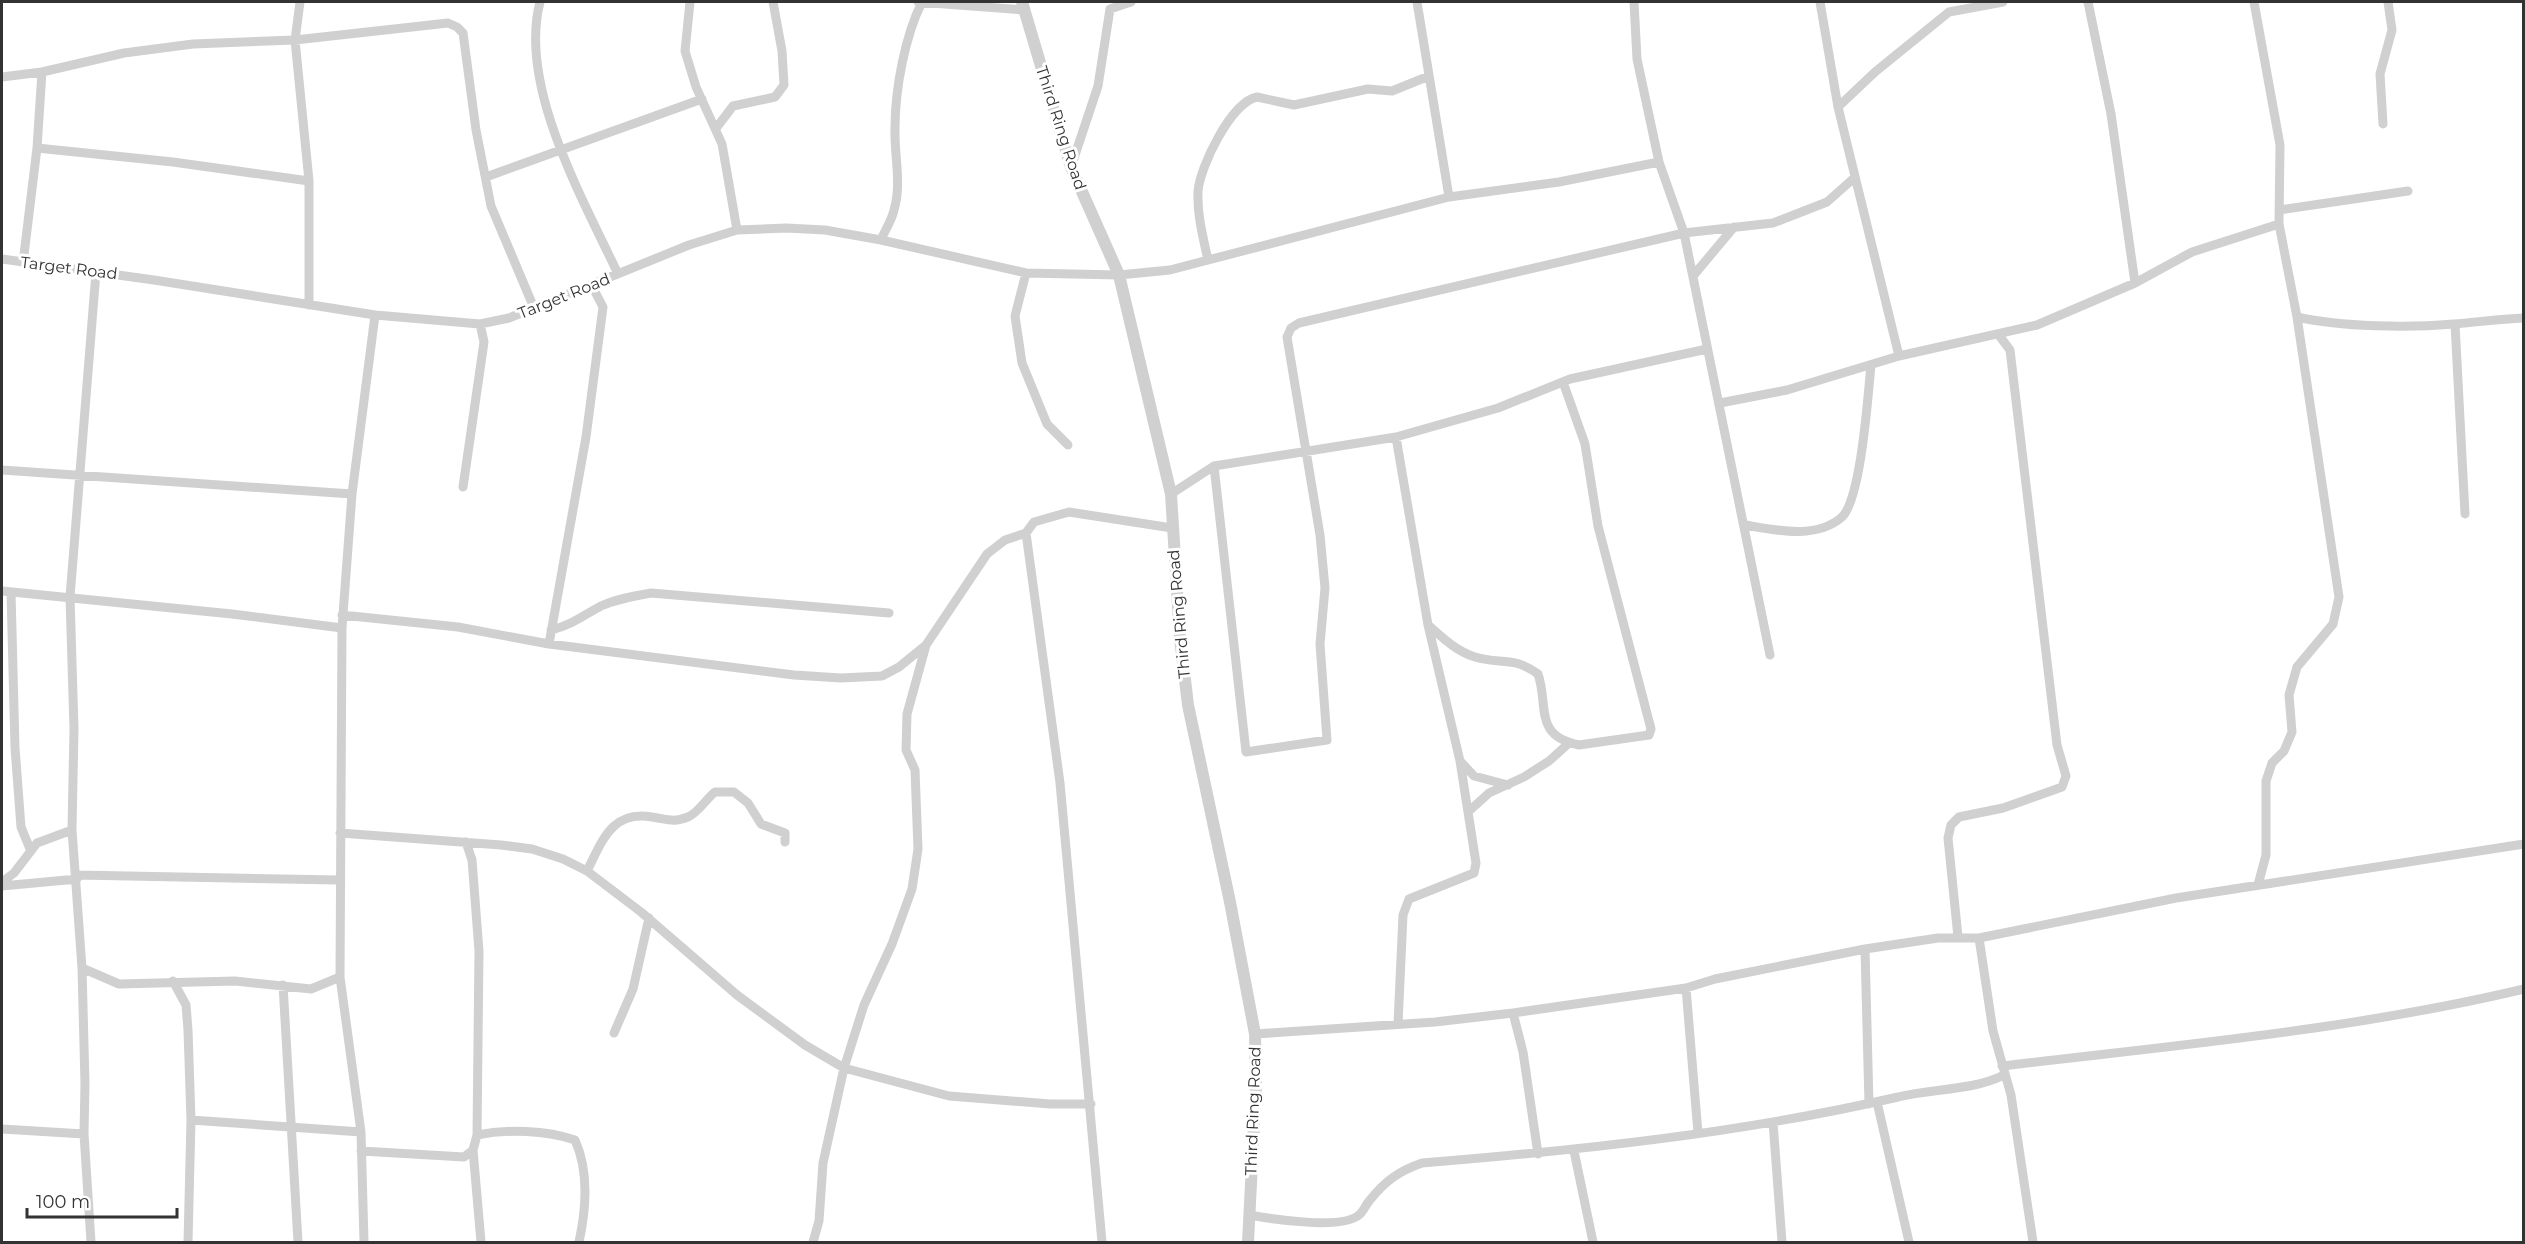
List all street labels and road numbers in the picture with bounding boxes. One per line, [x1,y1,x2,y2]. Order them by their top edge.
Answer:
street label: Third Ring Road [1032,64,1090,192]
street label: Target Road [19,253,119,283]
street label: Target Road [515,269,613,323]
street label: Third Ring Road [1164,549,1194,679]
street label: Third Ring Road [1241,1046,1265,1176]

